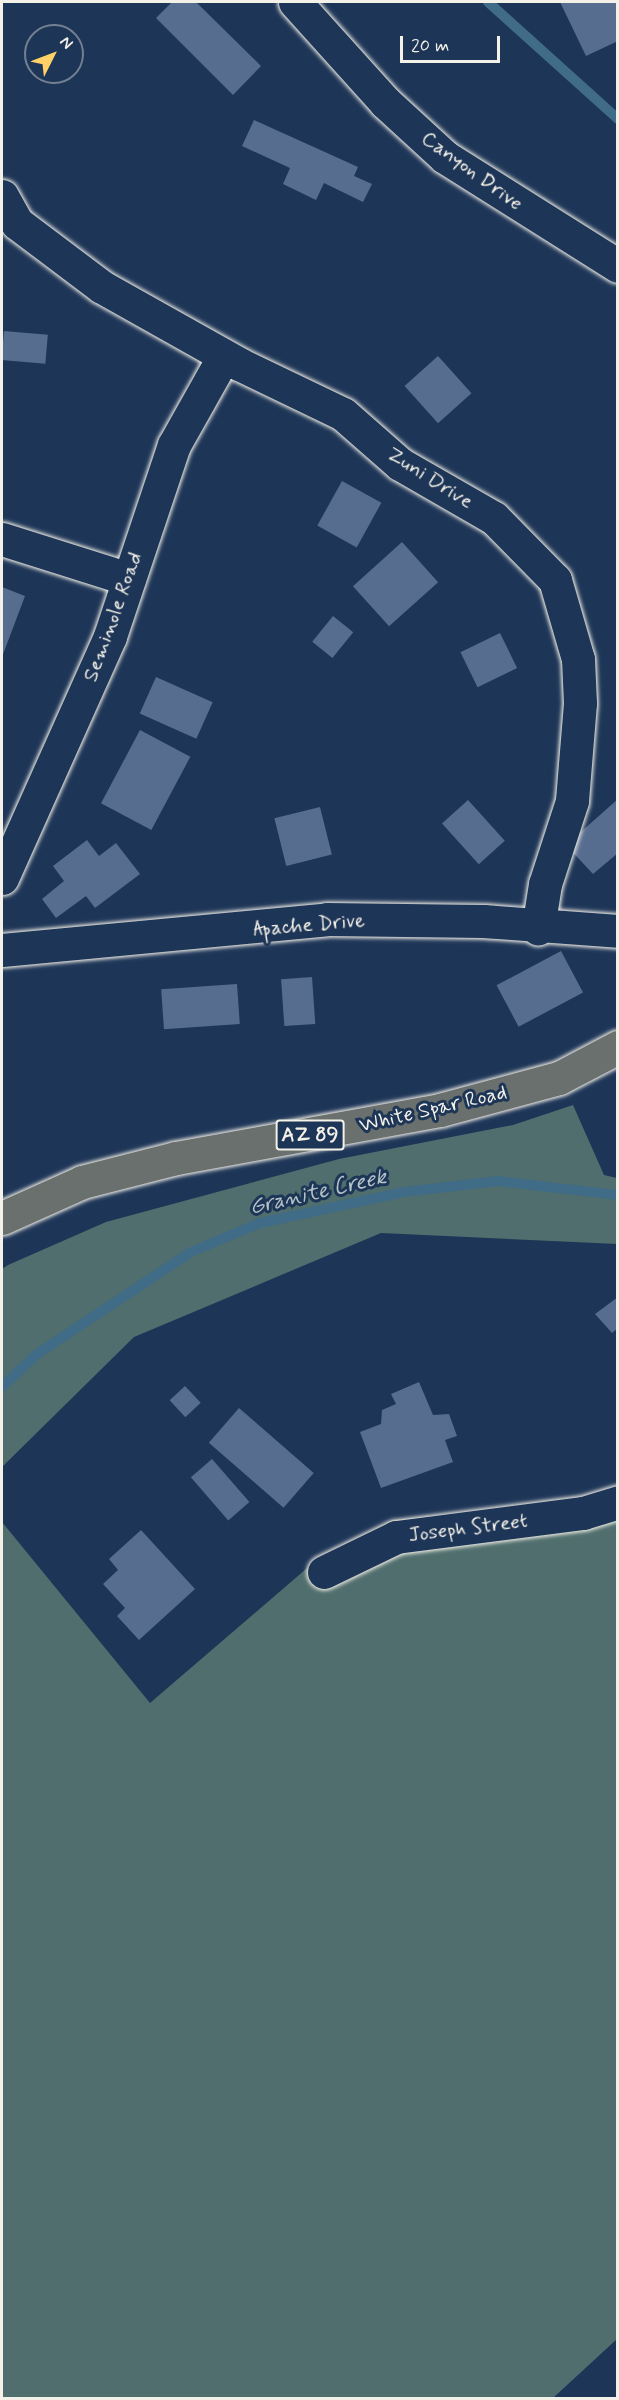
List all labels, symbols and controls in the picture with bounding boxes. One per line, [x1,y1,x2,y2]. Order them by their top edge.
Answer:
north arrow [24,24,84,84]
scale bar [403,24,504,62]
text: N [55,32,78,54]
text: 20 m [411,34,449,58]
street label: Canyon Drive [417,126,527,216]
street label: Zuni Drive [383,442,477,514]
street label: Seminole Road [78,550,148,684]
street label: Apache Drive [252,908,366,942]
street label: White Spar Road [357,1080,509,1138]
road number: AZ 89 [276,1118,344,1152]
water label: Granite Creek [246,1164,390,1222]
street label: Joseph Street [405,1508,531,1548]

